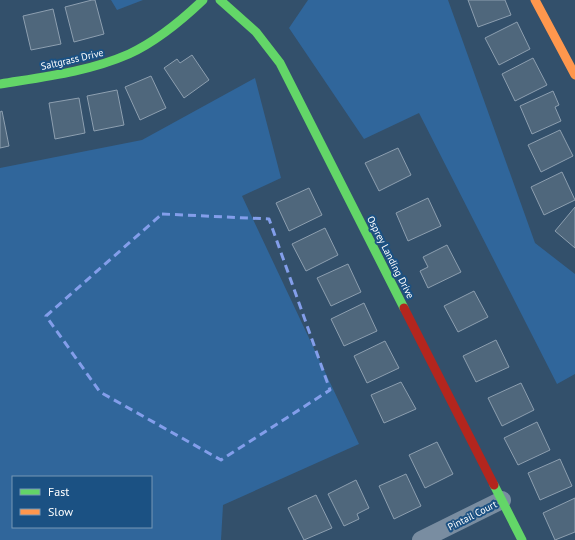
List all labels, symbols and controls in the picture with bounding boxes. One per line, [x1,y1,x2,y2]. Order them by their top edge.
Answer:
street label: Saltgrass Drive [40,46,105,73]
street label: Osprey Landing Drive [364,214,417,301]
legend [12,476,152,528]
text: Fast [48,484,69,499]
street label: Pintail Court [445,497,500,533]
text: Slow [48,504,73,519]

